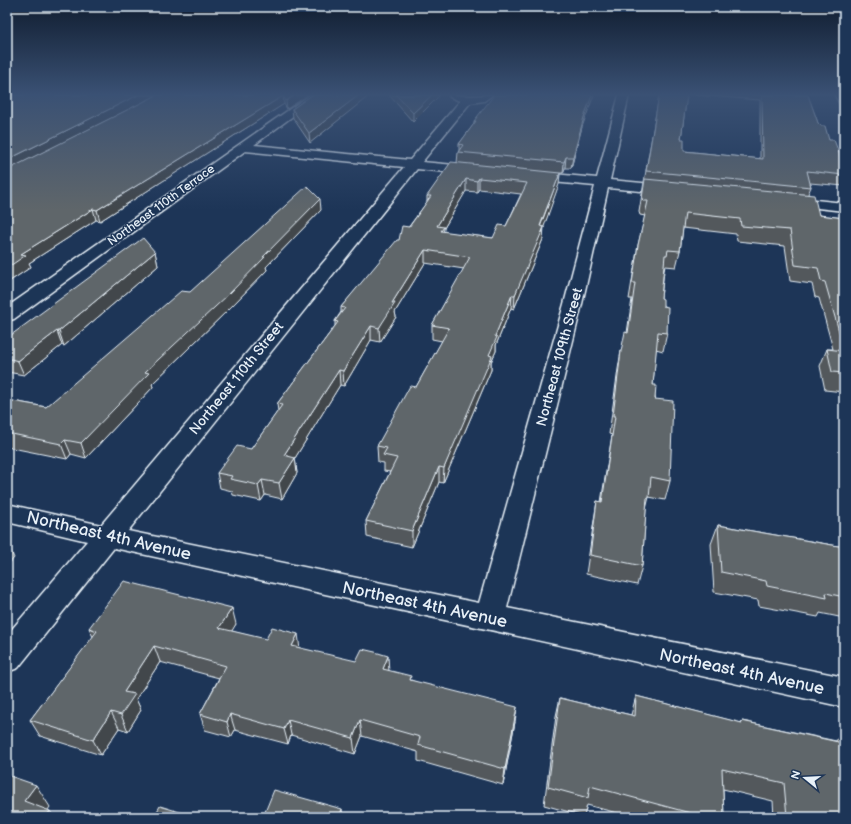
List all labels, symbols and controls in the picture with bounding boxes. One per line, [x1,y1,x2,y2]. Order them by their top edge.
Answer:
street label: Northeast 110th Terrace [105,162,218,249]
street label: Northeast 109th Street [533,285,586,428]
street label: Northeast 110th Street [186,318,287,438]
street label: Northeast 4th Avenue [25,507,193,565]
street label: Northeast 4th Avenue [341,578,509,632]
street label: Northeast 4th Avenue [658,645,826,699]
north arrow [785,758,825,798]
text: N [789,769,803,781]

